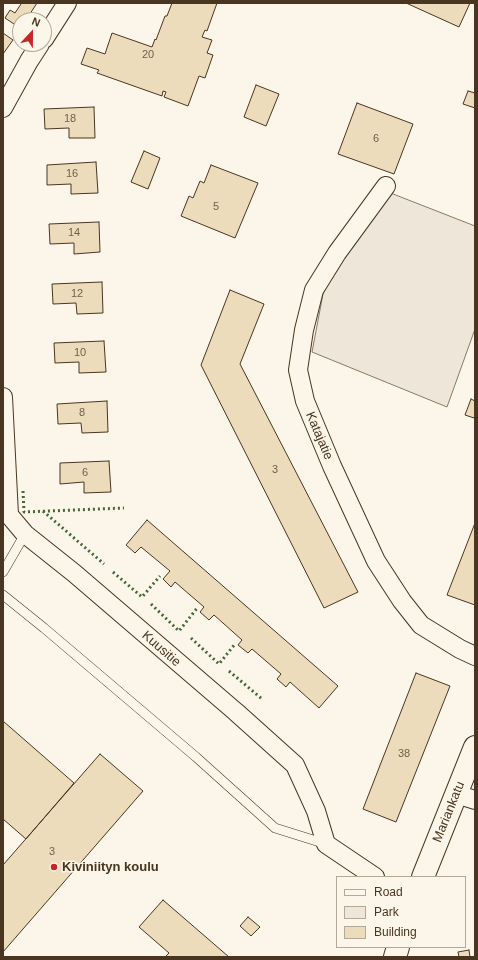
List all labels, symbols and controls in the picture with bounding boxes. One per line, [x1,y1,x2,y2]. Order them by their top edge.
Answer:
north arrow [12,12,52,52]
text: N [30,15,42,29]
house number: 20 [142,48,154,62]
house number: 18 [64,112,76,126]
house number: 6 [373,132,379,146]
house number: 16 [66,167,78,181]
house number: 5 [213,200,219,214]
house number: 14 [68,226,80,240]
house number: 12 [71,287,83,301]
house number: 10 [74,346,86,360]
house number: 8 [79,406,85,420]
street label: Katajatie [302,410,336,462]
house number: 3 [272,463,278,477]
house number: 6 [82,466,88,480]
street label: Kuusitie [138,628,184,670]
house number: 38 [398,747,410,761]
street label: Mariankatu [430,779,468,845]
house number: 3 [49,845,55,859]
place label: Kiviniityn koulu [62,859,159,875]
marker: Kiviniityn koulu [49,862,59,872]
legend [336,876,466,948]
text: Road [374,885,403,899]
text: Park [374,905,399,919]
text: Building [374,925,417,939]

